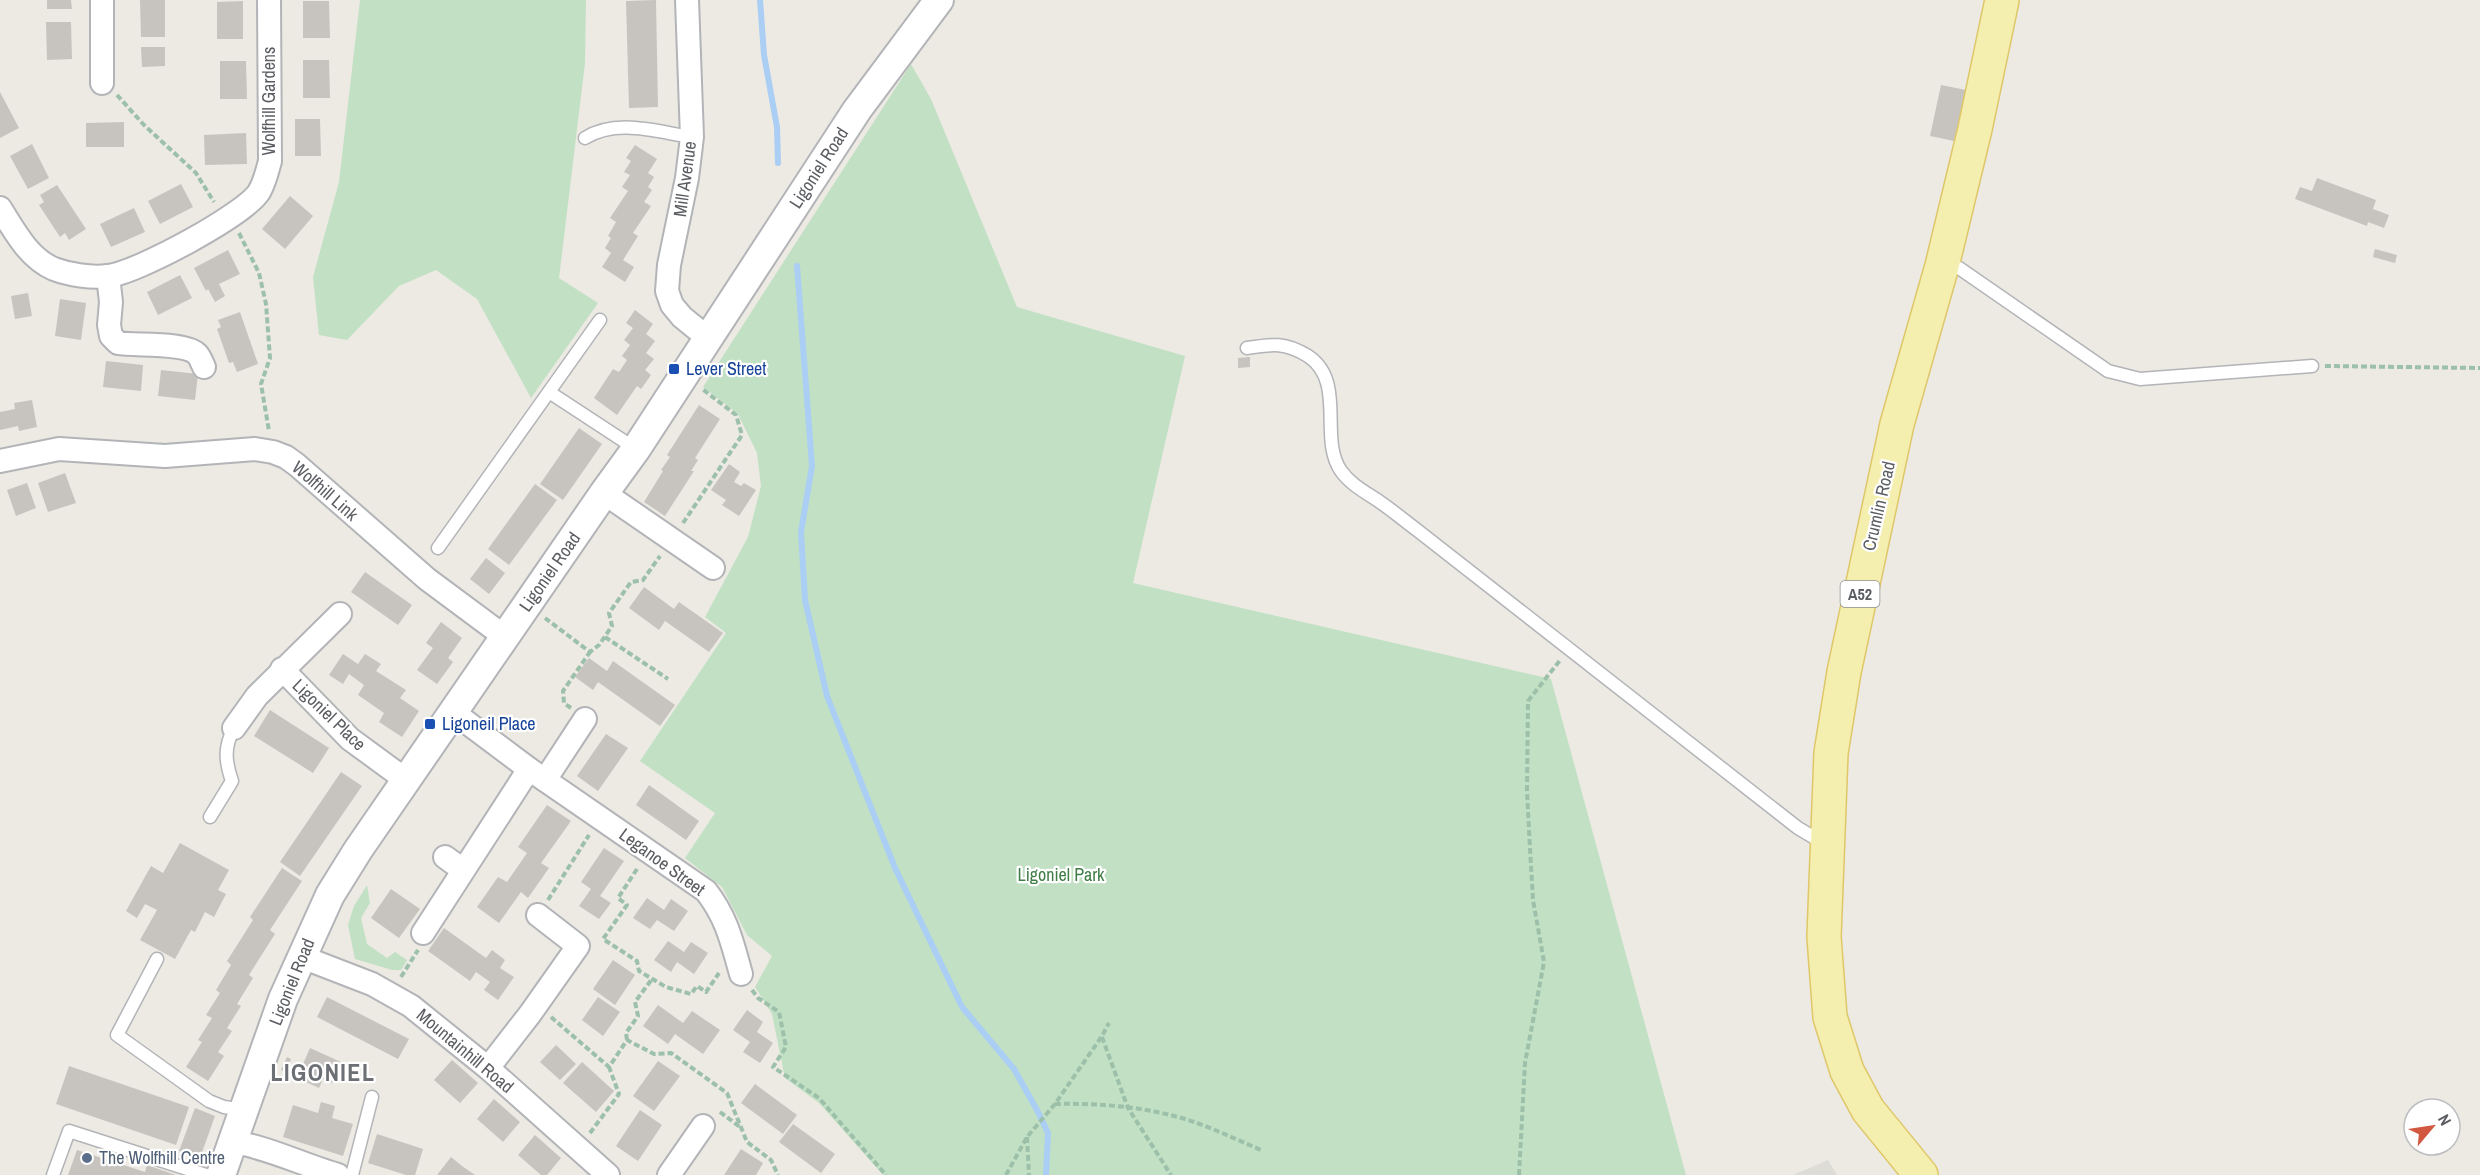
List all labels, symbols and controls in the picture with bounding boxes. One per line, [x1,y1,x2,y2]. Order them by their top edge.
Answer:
street label: Wolfhill Gardens [256,47,281,155]
street label: Ligoniel Road [783,122,854,213]
street label: Mill Avenue [667,140,702,218]
place label: Lever Street [686,356,766,381]
marker: Lever Street [667,362,681,376]
street label: Wolfhill Link [287,455,364,527]
street label: Crumlin Road [1856,459,1901,553]
street label: Ligoniel Road [513,527,586,617]
road number: A52 [1840,581,1880,607]
street label: Ligoniel Place [287,673,372,756]
place label: Ligoneil Place [442,711,536,736]
marker: Ligoneil Place [423,717,437,731]
street label: Leganoe Street [614,822,710,901]
park label: Ligoniel Park [1018,862,1105,887]
street label: Ligoniel Road [263,935,320,1029]
street label: Mountainhill Road [411,1003,519,1099]
district label: LIGONIEL [271,1056,375,1088]
north arrow [2402,1097,2462,1157]
text: N [2433,1110,2457,1129]
place label: The Wolfhill Centre [99,1145,225,1170]
marker: The Wolfhill Centre [80,1151,94,1165]

